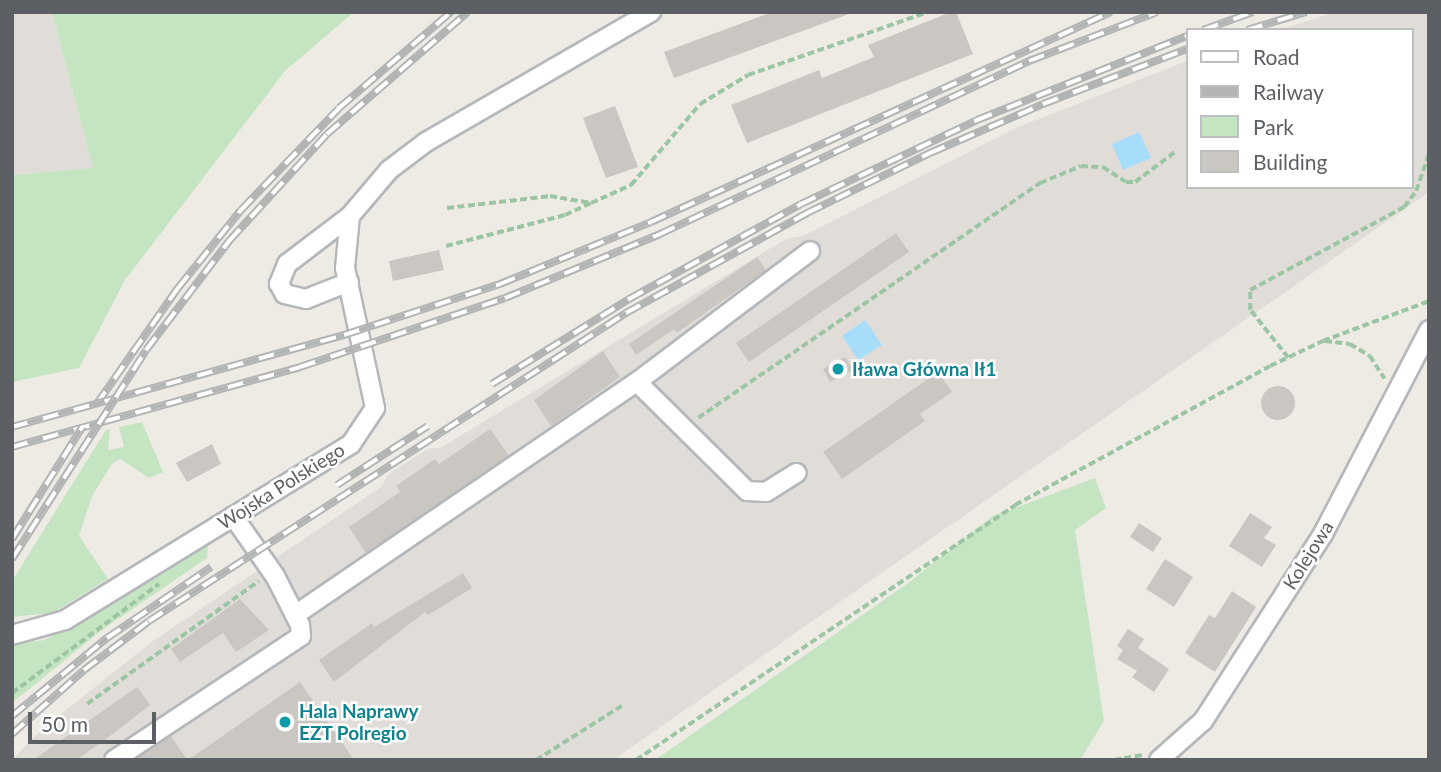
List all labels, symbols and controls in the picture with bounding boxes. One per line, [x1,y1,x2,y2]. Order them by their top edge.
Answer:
legend [1186,28,1413,189]
text: Road [1253,44,1300,69]
text: Railway [1253,79,1324,104]
text: Park [1253,114,1294,139]
text: Building [1253,149,1328,174]
place label: Iława Główna Ił1 [852,358,996,380]
marker: Iława Główna Ił1 [830,361,846,377]
street label: Wojska Polskiego [213,438,349,534]
street label: Kolejowa [1278,516,1338,594]
scale bar [32,698,159,742]
place label: Hala Naprawy EZT Polregio [299,700,419,744]
text: 50 m [41,711,88,736]
marker: Hala Naprawy EZT Polregio [277,714,293,730]

